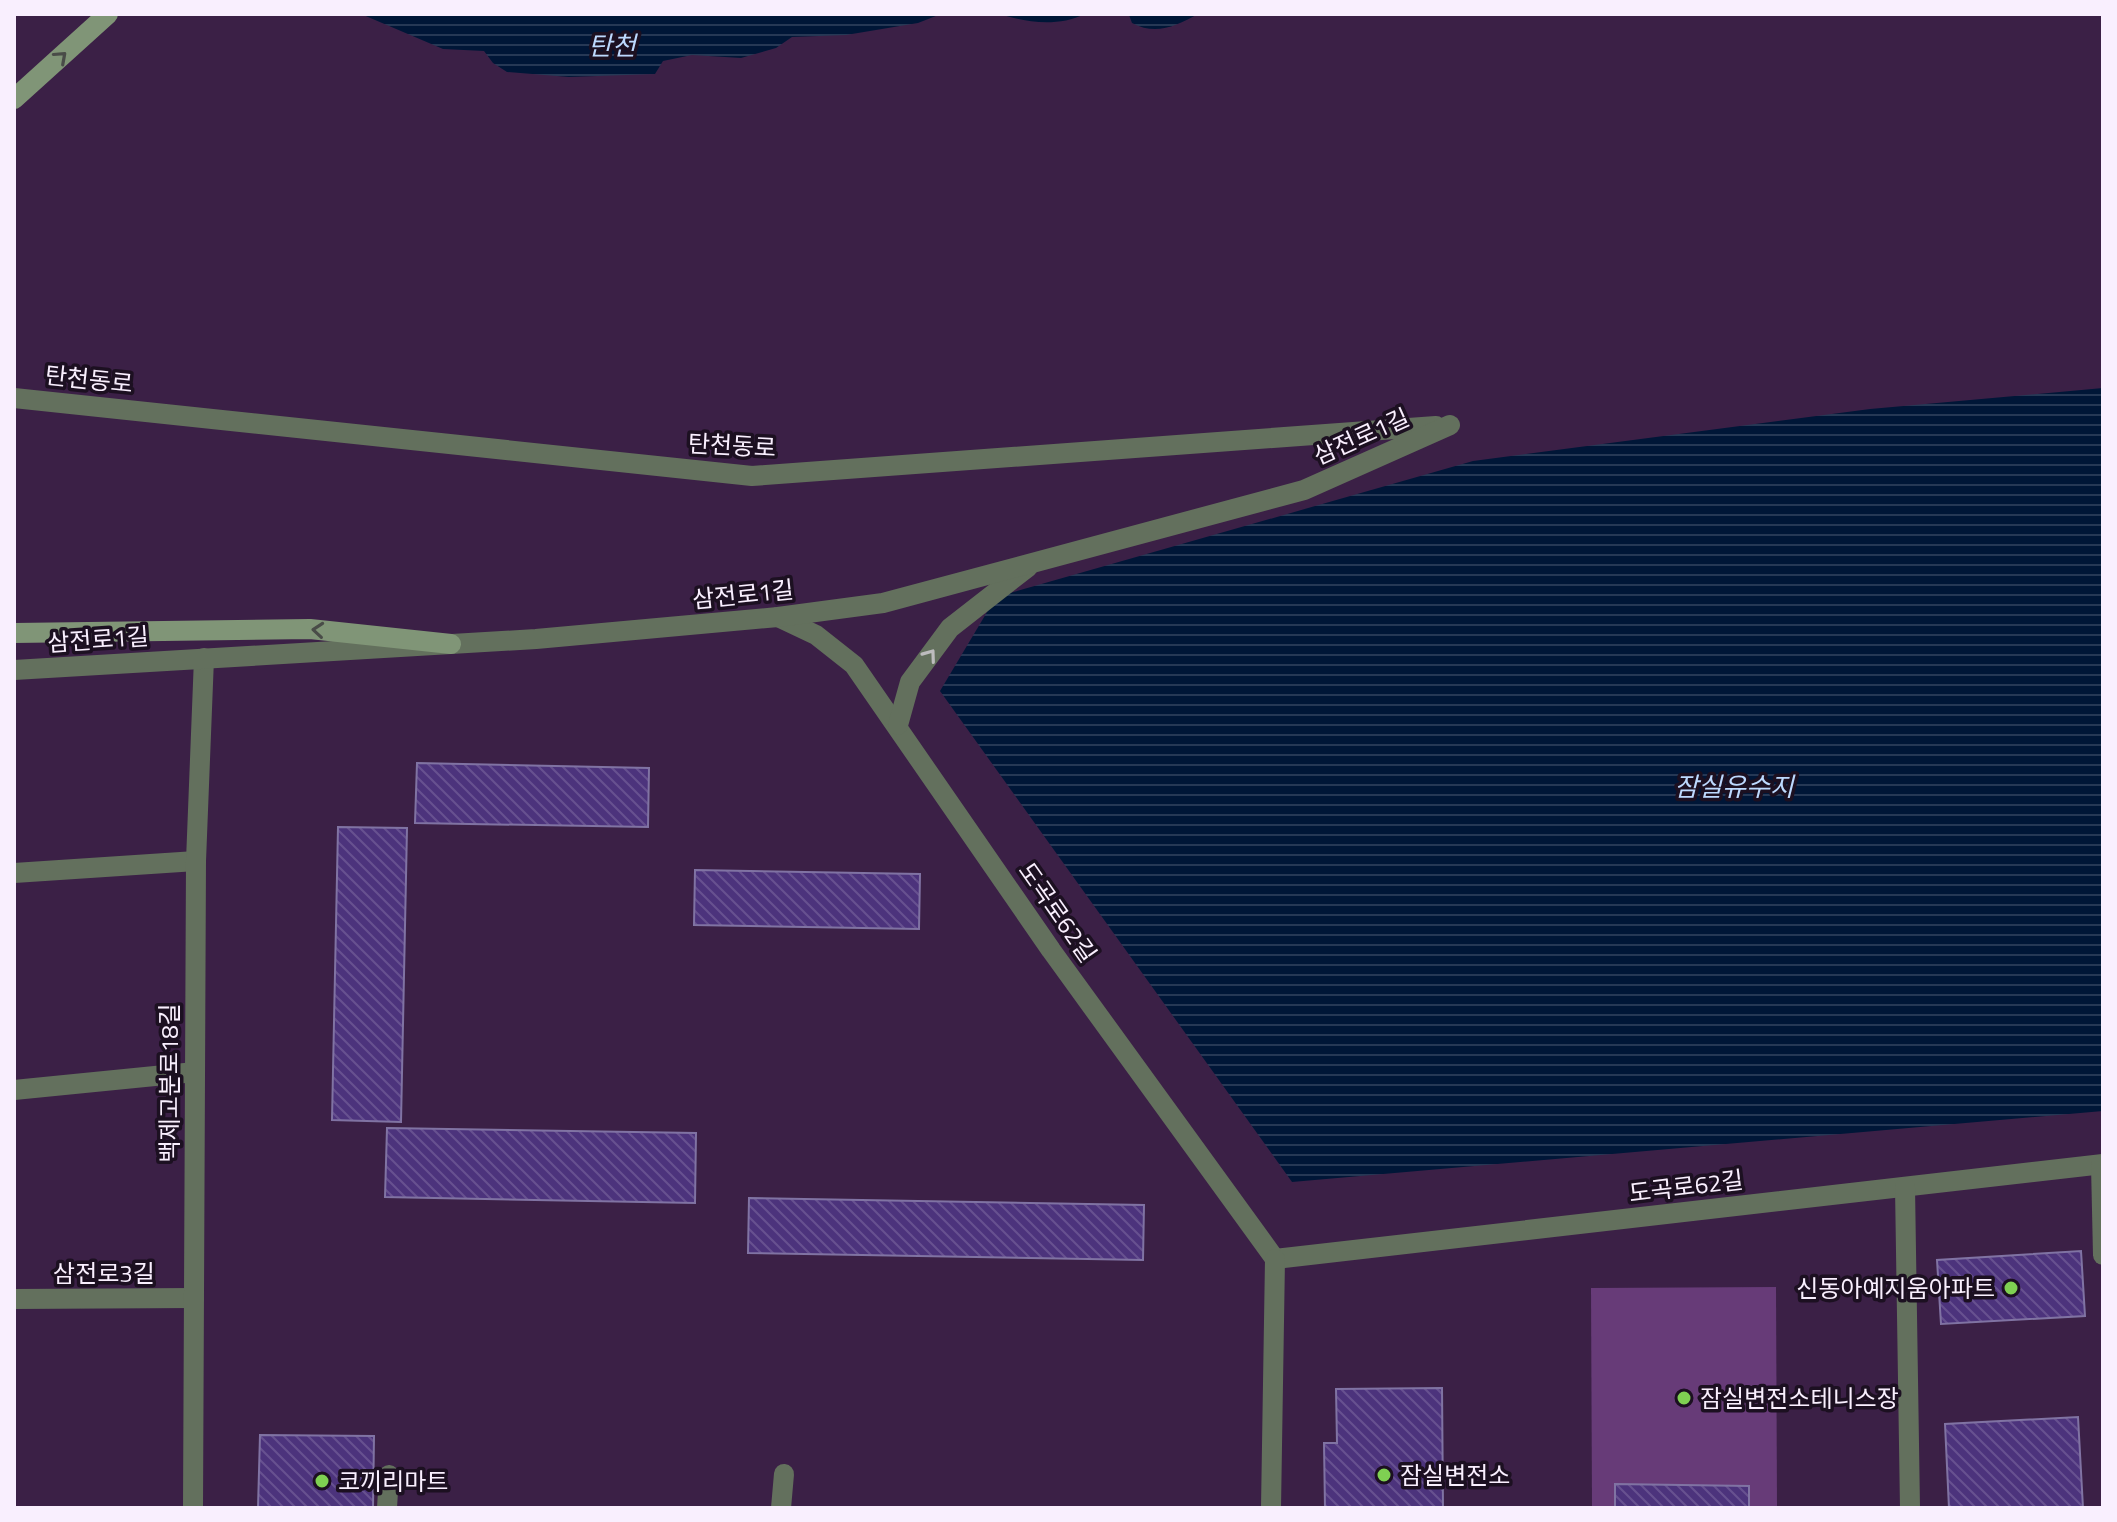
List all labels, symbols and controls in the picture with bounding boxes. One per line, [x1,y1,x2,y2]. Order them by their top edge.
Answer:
water label: 탄천 [588,26,639,65]
one-way arrow [52,51,66,66]
street label: 탄천동로 [43,356,135,402]
street label: 삼전로1길 [1307,399,1415,473]
street label: 탄천동로 [687,425,777,465]
street label: 삼전로1길 [691,571,795,617]
street label: 삼전로1길 [46,617,150,661]
one-way arrow [311,622,324,639]
one-way arrow [920,649,935,664]
water label: 잠실유수지 [1674,767,1796,806]
street label: 도곡로62길 [1010,854,1106,970]
street label: 백제고분로18길 [151,1003,187,1163]
street label: 도곡로62길 [1627,1161,1745,1211]
street label: 삼전로3길 [53,1255,155,1291]
place label: 신동아예지움아파트 [1796,1270,1995,1306]
marker: 신동아예지움아파트 [2002,1279,2020,1297]
place label: 잠실변전소테니스장 [1700,1380,1899,1416]
marker: 잠실변전소테니스장 [1675,1389,1693,1407]
place label: 잠실변전소 [1400,1457,1510,1493]
place label: 코끼리마트 [338,1463,448,1499]
marker: 잠실변전소 [1375,1466,1393,1484]
marker: 코끼리마트 [313,1472,331,1490]

